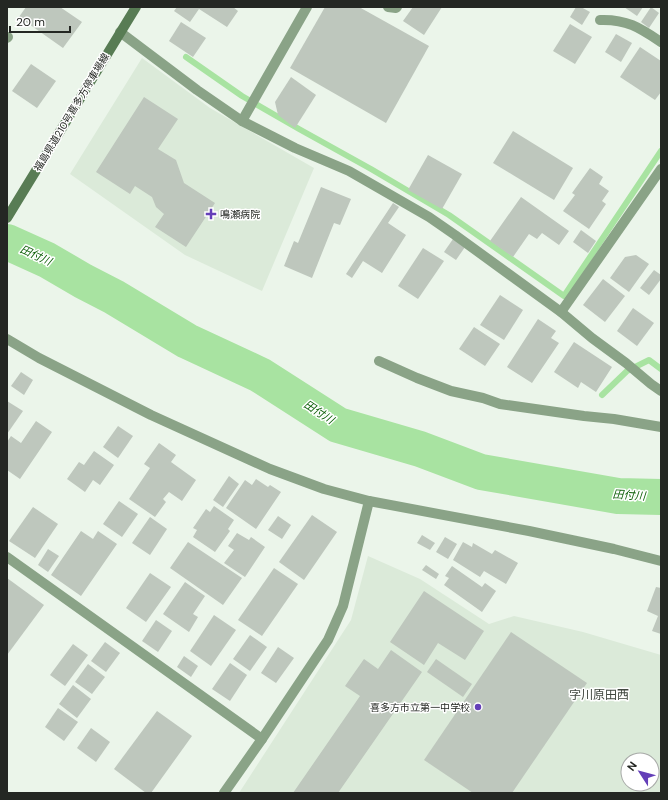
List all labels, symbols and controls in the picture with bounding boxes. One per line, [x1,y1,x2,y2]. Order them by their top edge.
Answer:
scale bar [10,8,70,34]
text: 20 m [16,14,45,30]
street label: 福島県道210号喜多方停車場線 [31,51,112,174]
marker: 鳴瀬病院 [205,208,217,220]
place label: 鳴瀬病院 [220,208,260,221]
water label: 田付川 [18,242,55,269]
water label: 田付川 [301,397,337,427]
water label: 田付川 [612,487,647,503]
district label: 字川原田西 [569,687,629,703]
place label: 喜多方市立第一中学校 [370,701,470,714]
marker: 喜多方市立第一中学校 [473,702,483,712]
north arrow [620,752,660,792]
text: N [624,759,640,773]

